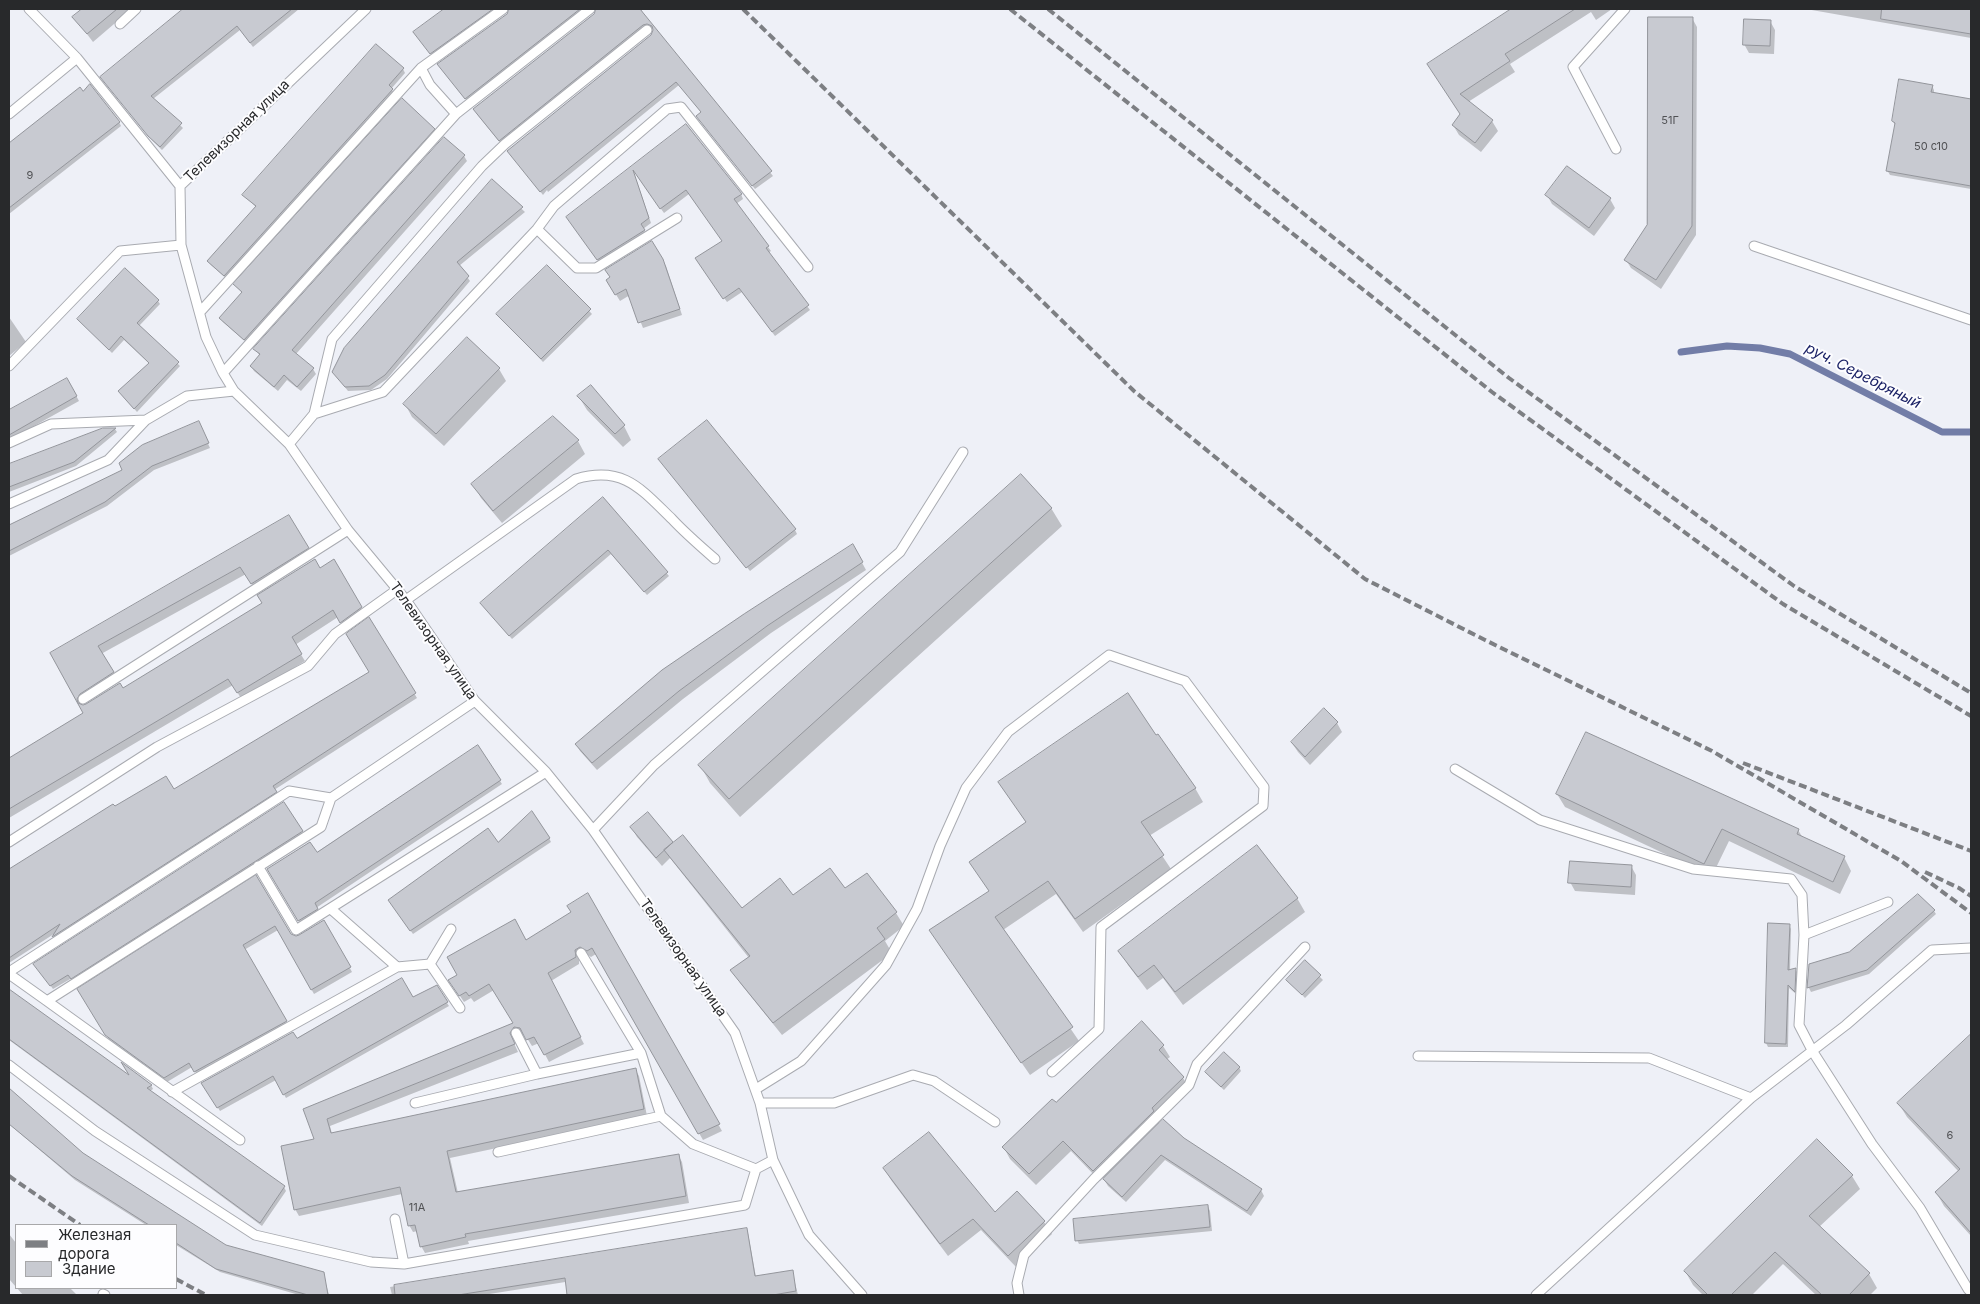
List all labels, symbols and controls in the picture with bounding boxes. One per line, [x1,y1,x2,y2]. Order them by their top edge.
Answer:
street label: Телевизорная улица [181,76,293,186]
house number: 51Г [1661,114,1679,128]
house number: 50 с10 [1914,140,1948,154]
house number: 9 [27,169,33,183]
water label: руч. Серебряный [1802,339,1924,413]
street label: Телевизорная улица [386,579,480,703]
street label: Телевизорная улица [636,896,730,1020]
house number: 6 [1947,1129,1953,1143]
house number: 11А [409,1201,425,1215]
legend [15,1224,178,1289]
text: Железная дорога [58,1225,131,1263]
text: Здание [62,1259,116,1278]

